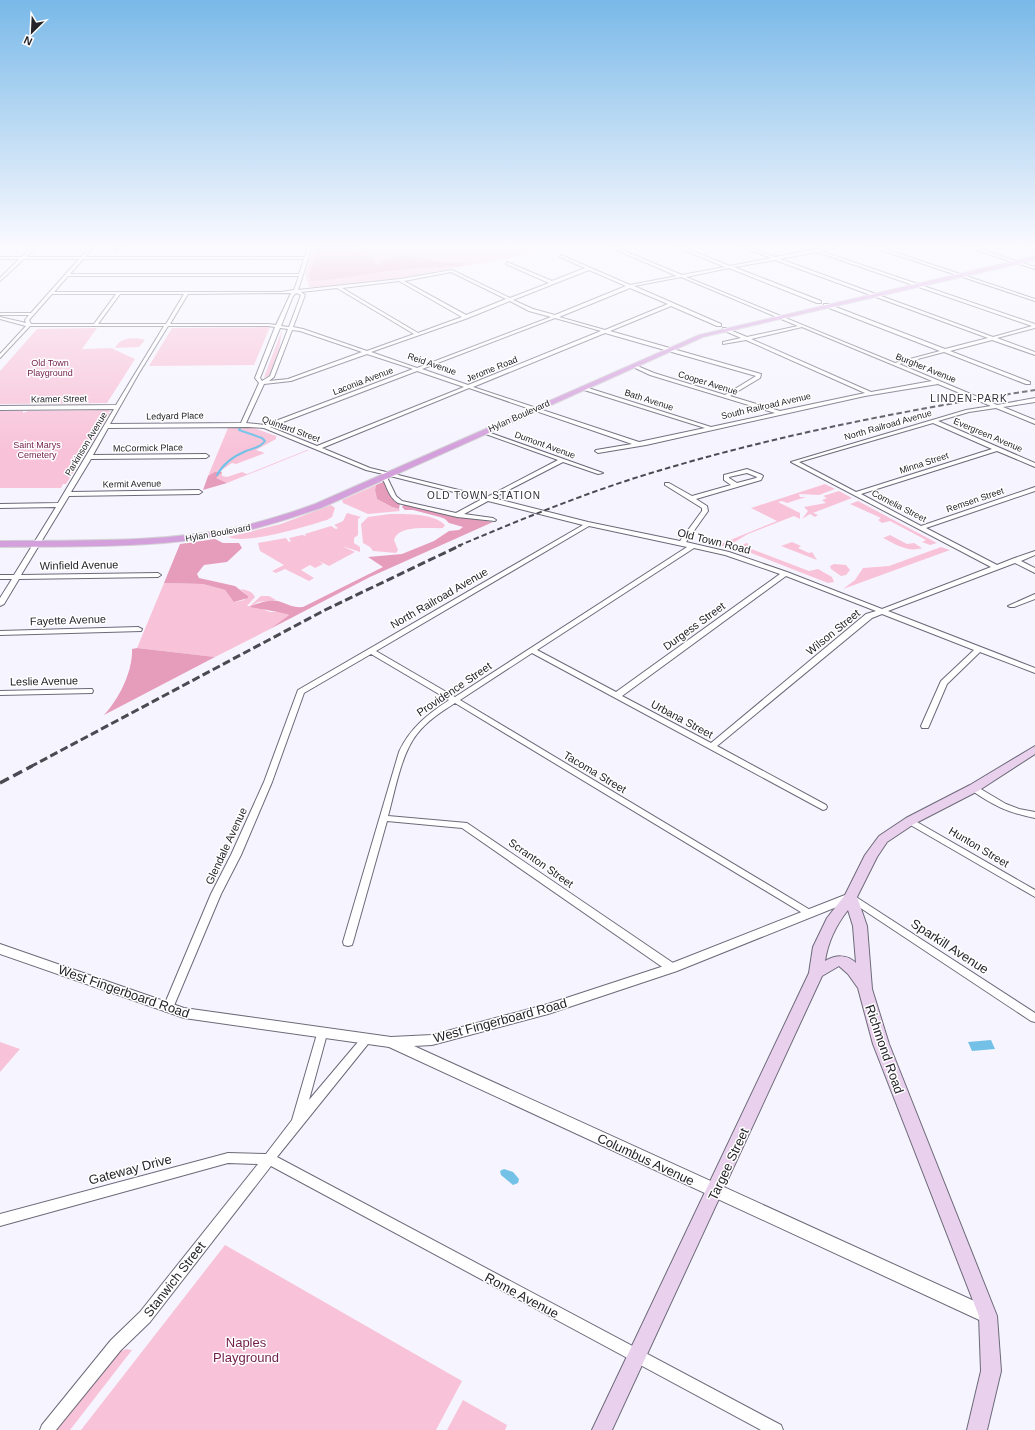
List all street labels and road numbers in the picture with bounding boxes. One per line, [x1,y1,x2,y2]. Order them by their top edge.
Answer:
street label: Reid Avenue [406,351,458,377]
street label: Burgher Avenue [894,351,958,385]
street label: Jerome Road [465,354,519,384]
street label: Laconia Avenue [331,365,395,397]
street label: Cooper Avenue [677,369,739,397]
street label: Bath Avenue [623,387,675,413]
street label: South Railroad Avenue [720,391,812,421]
street label: Kramer Street [31,394,88,404]
street label: Hylan Boulevard [487,398,551,434]
street label: North Railroad Avenue [843,408,933,442]
street label: Parkinson Avenue [63,410,109,478]
street label: Ledyard Place [146,410,204,422]
street label: Quintard Street [261,414,322,444]
street label: Evergreen Avenue [952,416,1024,454]
street label: Dumont Avenue [513,429,577,461]
street label: McCormick Place [113,442,183,454]
street label: Minna Street [898,450,950,476]
street label: Kermit Avenue [103,478,161,490]
street label: Remsen Street [945,485,1005,514]
street label: Cornelia Street [870,488,928,524]
street label: Hylan Boulevard [185,522,251,544]
street label: Old Town Road [676,526,752,556]
street label: Winfield Avenue [40,558,118,572]
street label: North Railroad Avenue [388,565,490,631]
street label: Durgess Street [661,600,727,652]
street label: Wilson Street [804,607,862,657]
street label: Fayette Avenue [30,613,106,627]
street label: Providence Street [414,660,494,718]
street label: Leslie Avenue [10,674,78,688]
street label: Urbana Street [649,698,715,740]
street label: Tacoma Street [562,749,628,795]
street label: Glendale Avenue [203,806,249,886]
street label: Hunton Street [947,824,1011,870]
street label: Scranton Street [506,836,576,890]
street label: Sparkill Avenue [908,916,991,977]
street label: West Fingerboard Road [56,962,191,1021]
street label: West Fingerboard Road [432,995,569,1046]
street label: Richmond Road [862,1003,907,1096]
street label: Targee Street [705,1125,752,1203]
street label: Columbus Avenue [595,1130,697,1188]
street label: Gateway Drive [87,1151,173,1188]
street label: Stanwich Street [140,1239,209,1320]
street label: Rome Avenue [482,1270,561,1321]

